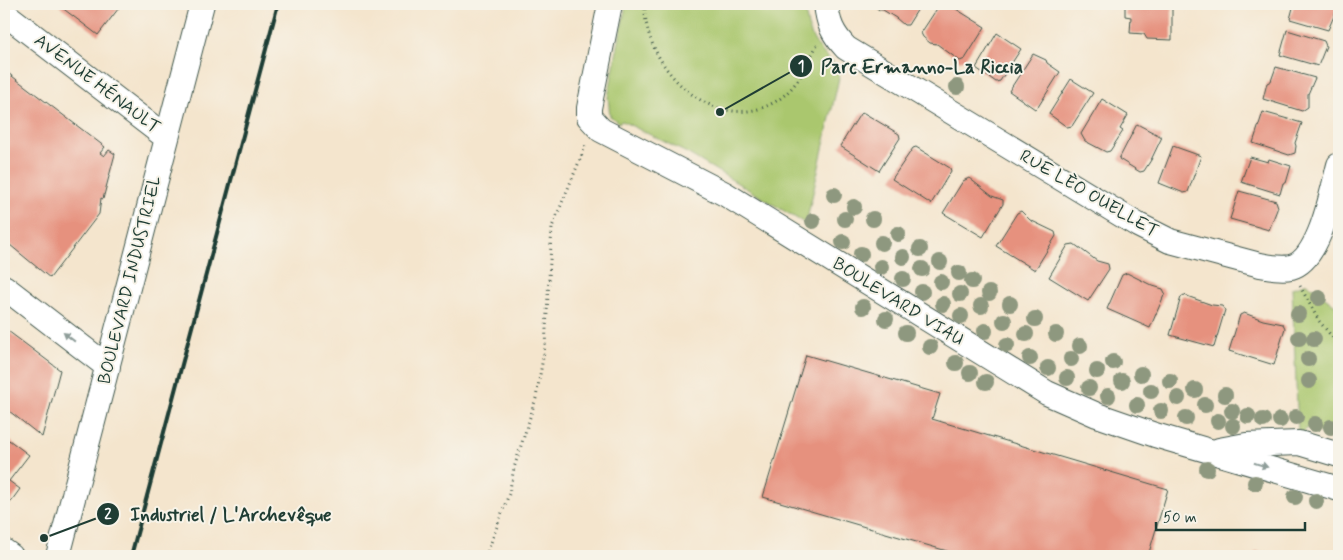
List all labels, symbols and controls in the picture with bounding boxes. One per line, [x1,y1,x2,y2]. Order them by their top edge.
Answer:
street label: AVENUE HÉNAULT [29,29,165,139]
callout: Parc Ermanno-La Riccia [789,49,1031,83]
text: Parc Ermanno-La Riccia [821,55,1023,80]
text: 1 [798,57,804,77]
street label: RUE LÈO OUELLET [1015,144,1163,244]
street label: BOULEVARD INDUSTRIEL [92,173,168,387]
street label: BOULEVARD VIAU [828,252,968,352]
one-way arrow [63,332,76,343]
one-way arrow [1254,462,1269,470]
callout: Industriel / L'Archevêque [96,497,342,531]
scale bar [1156,500,1304,532]
text: Industriel / L'Archevêque [130,503,332,528]
text: 2 [104,505,112,525]
text: 50 m [1163,508,1197,528]

